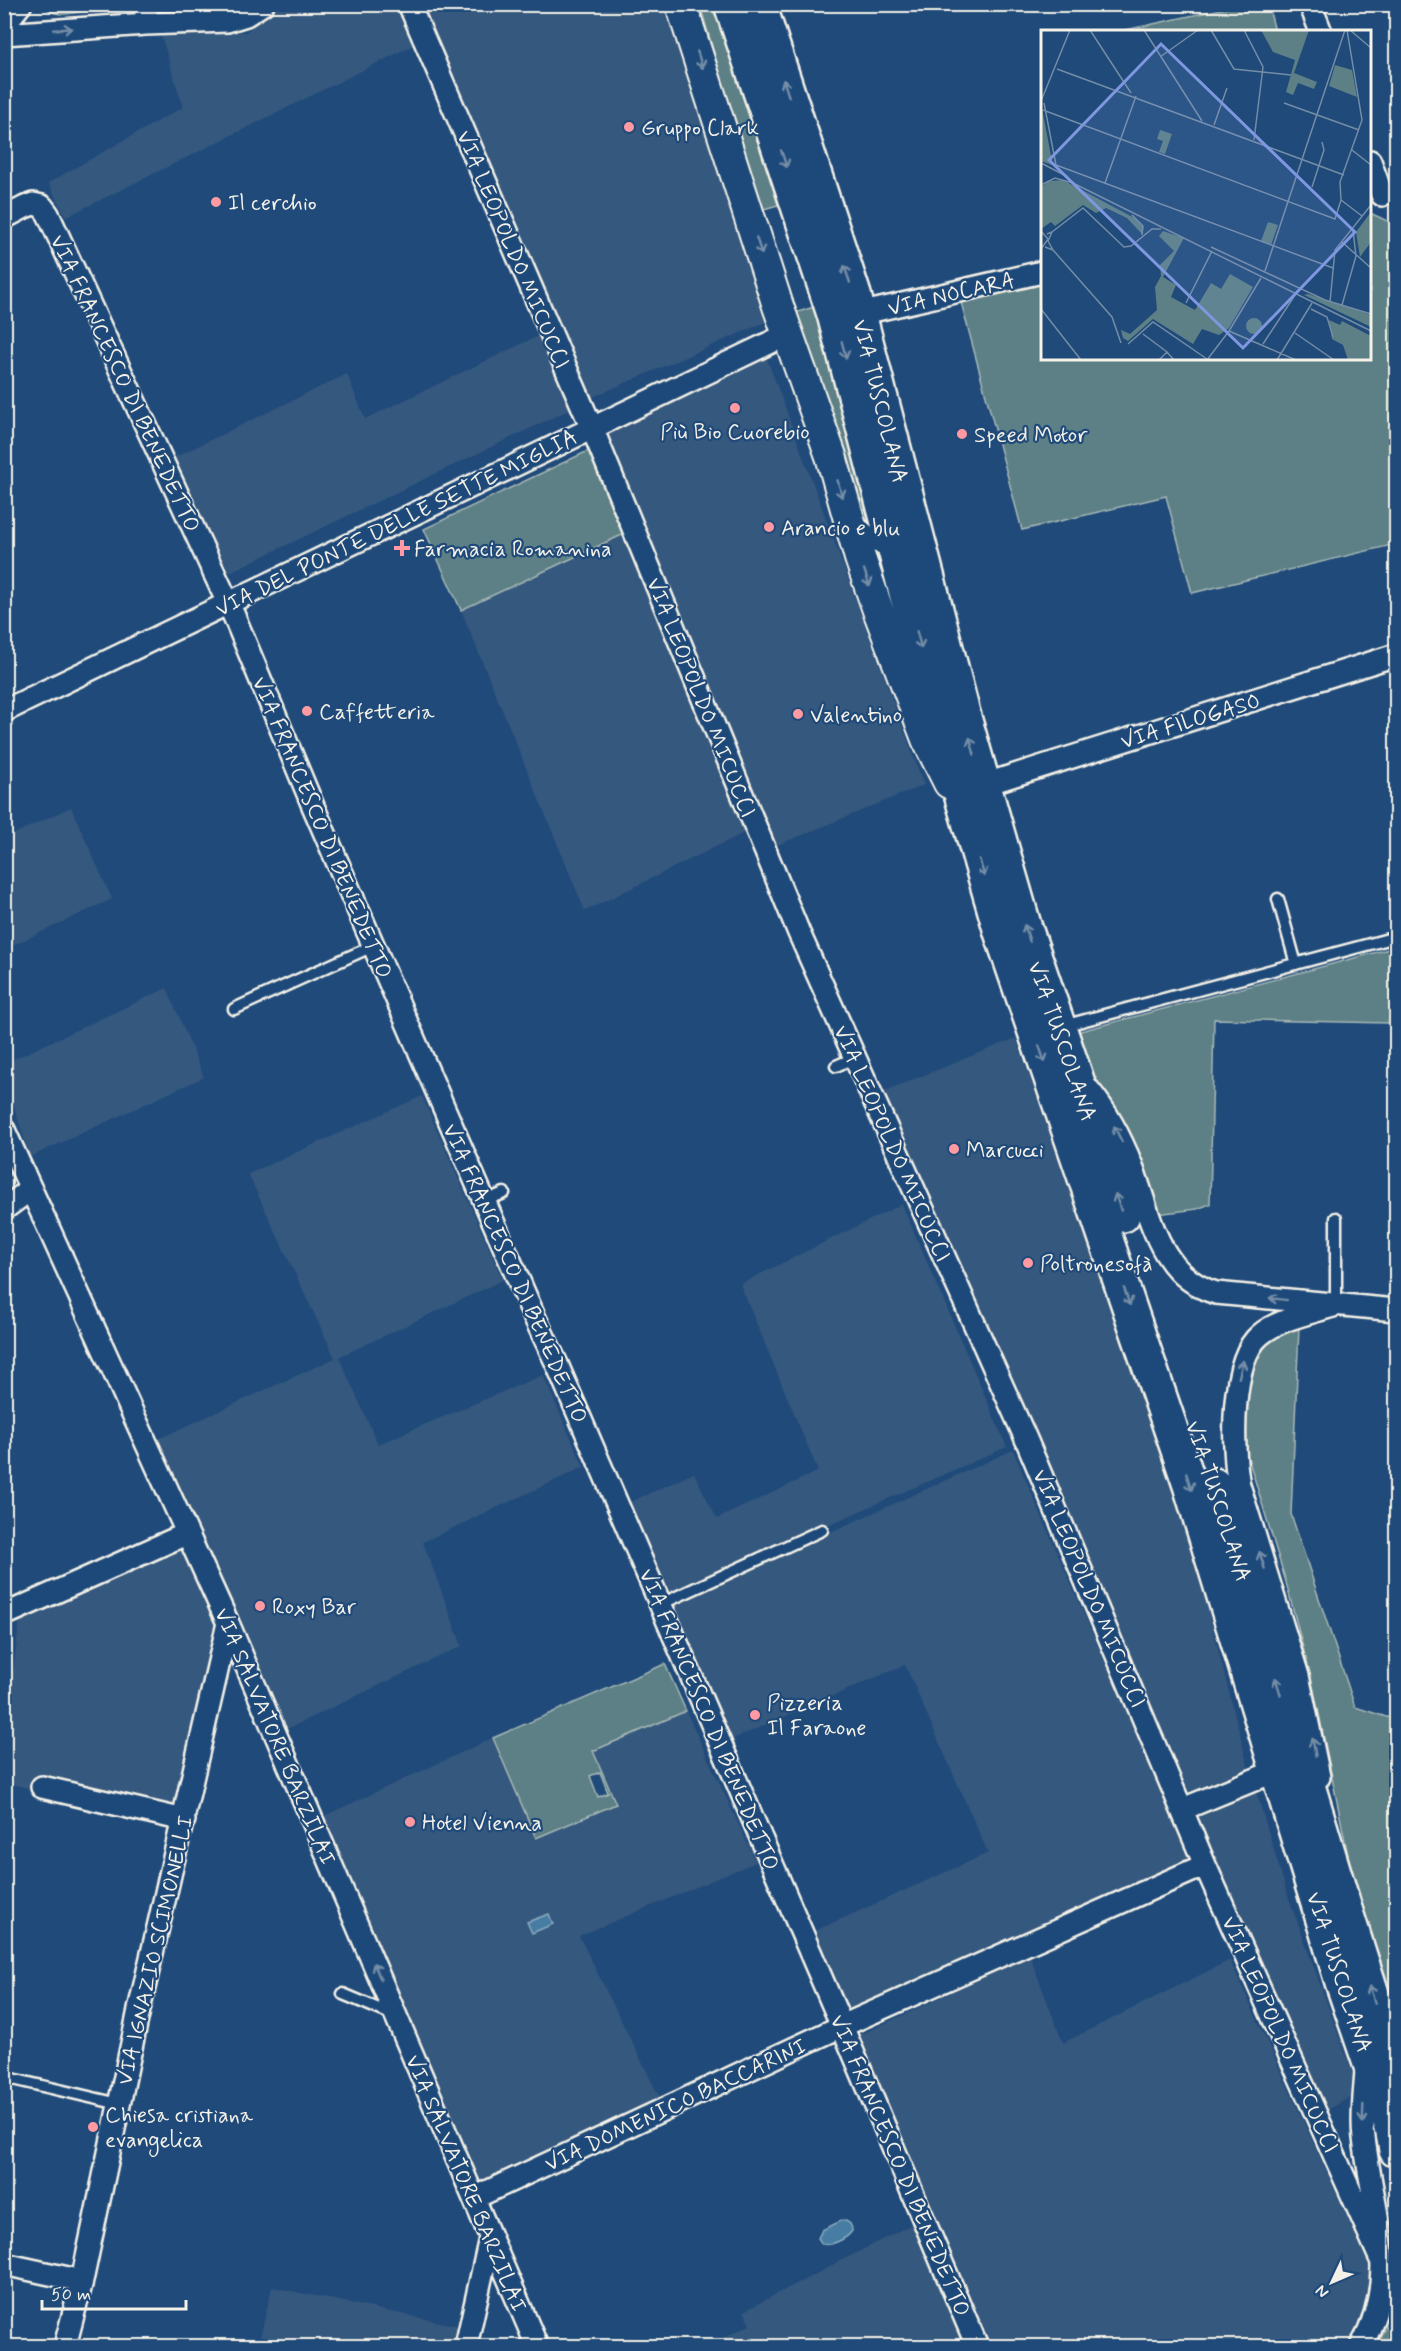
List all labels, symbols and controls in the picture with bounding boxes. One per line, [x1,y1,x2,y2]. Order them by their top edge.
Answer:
one-way arrow [52,24,72,35]
inset map [1041,30,1371,360]
one-way arrow [695,50,706,69]
one-way arrow [780,79,791,98]
place label: Gruppo Clark [641,115,759,143]
marker: Gruppo Clark [622,120,636,134]
street label: VIA LEOPOLDO MICUCCI [449,126,575,373]
one-way arrow [779,149,790,168]
place label: Il cerchio [228,190,317,218]
marker: Il cerchio [209,195,223,209]
street label: VIA FRANCESCO DI BENEDETTO [43,230,206,537]
one-way arrow [754,236,765,255]
one-way arrow [840,265,851,283]
street label: VIA NOCARA [885,267,1018,323]
street label: VIA TUSCOLANA [845,317,913,486]
one-way arrow [839,341,850,360]
marker: Più Bio Cuorebio [728,401,742,415]
place label: Più Bio Cuorebio [660,419,810,447]
place label: Speed Motor [974,422,1088,450]
street label: VIA DEL PONTE DELLE SETTE MIGLIA [211,424,583,624]
marker: Speed Motor [955,427,969,441]
one-way arrow [835,479,846,498]
place label: Arancio e blu [781,515,900,543]
marker: Arancio e blu [762,520,776,534]
place label: Farmacia Romanina [414,536,612,564]
marker: Farmacia Romanina [395,541,409,555]
one-way arrow [862,568,873,587]
street label: VIA LEOPOLDO MICUCCI [639,574,761,822]
one-way arrow [913,630,925,649]
street label: VIA FRANCESCO DI BENEDETTO [245,673,398,983]
street label: VIA FILOGASO [1117,687,1264,756]
place label: Caffetteria [319,699,435,727]
place label: Valentino [810,702,902,730]
marker: Caffetteria [300,704,314,718]
marker: Valentino [791,707,805,721]
one-way arrow [966,737,977,756]
one-way arrow [977,858,988,877]
one-way arrow [1020,924,1031,943]
street label: VIA TUSCOLANA [1021,958,1102,1126]
street label: VIA LEOPOLDO MICUCCI [826,1021,956,1267]
one-way arrow [1037,1044,1048,1062]
street label: VIA FRANCESCO DI BENEDETTO [435,1120,593,1428]
one-way arrow [1112,1126,1124,1143]
place label: Marcucci [966,1137,1044,1165]
marker: Marcucci [947,1142,961,1156]
one-way arrow [1112,1193,1123,1212]
place label: Poltronesofà [1040,1251,1153,1279]
marker: Poltronesofà [1021,1256,1035,1270]
one-way arrow [1123,1287,1134,1306]
one-way arrow [1269,1293,1289,1304]
one-way arrow [1236,1360,1248,1379]
street label: VIA TUSCOLANA [1178,1417,1256,1586]
street label: VIA LEOPOLDO MICUCCI [1025,1465,1151,1712]
one-way arrow [1184,1472,1195,1491]
one-way arrow [1256,1551,1267,1570]
street label: VIA FRANCESCO DI BENEDETTO [632,1565,785,1875]
place label: Roxy Bar [272,1594,357,1622]
marker: Roxy Bar [253,1599,267,1613]
street label: VIA SALVATORE BARZILAI [207,1604,341,1870]
one-way arrow [1272,1677,1283,1696]
place label: Pizzeria Il Faraone [767,1690,866,1743]
marker: Pizzeria Il Faraone [748,1708,762,1722]
one-way arrow [1308,1738,1319,1758]
place label: Hotel Vienna [422,1810,542,1838]
street label: VIA IGNAZIO SCIMONELLI [111,1813,201,2088]
marker: Hotel Vienna [403,1815,417,1829]
street label: VIA TUSCOLANA [1299,1888,1377,2057]
street label: VIA LEOPOLDO MICUCCI [1214,1912,1344,2158]
one-way arrow [371,1962,382,1981]
one-way arrow [1365,1985,1376,2004]
street label: VIA FRANCESCO DI BENEDETTO [823,2011,976,2321]
street label: VIA DOMENICO BACCARINI [541,2033,811,2179]
street label: VIA SALVATORE BARZILAI [398,2051,532,2317]
place label: Chiesa cristiana evangelica [105,2102,254,2158]
one-way arrow [1358,2104,1369,2124]
marker: Chiesa cristiana evangelica [86,2120,100,2134]
north arrow [1302,2252,1362,2312]
scale bar [42,2273,186,2311]
text: N [1311,2280,1334,2303]
text: 50 m [51,2283,91,2307]

